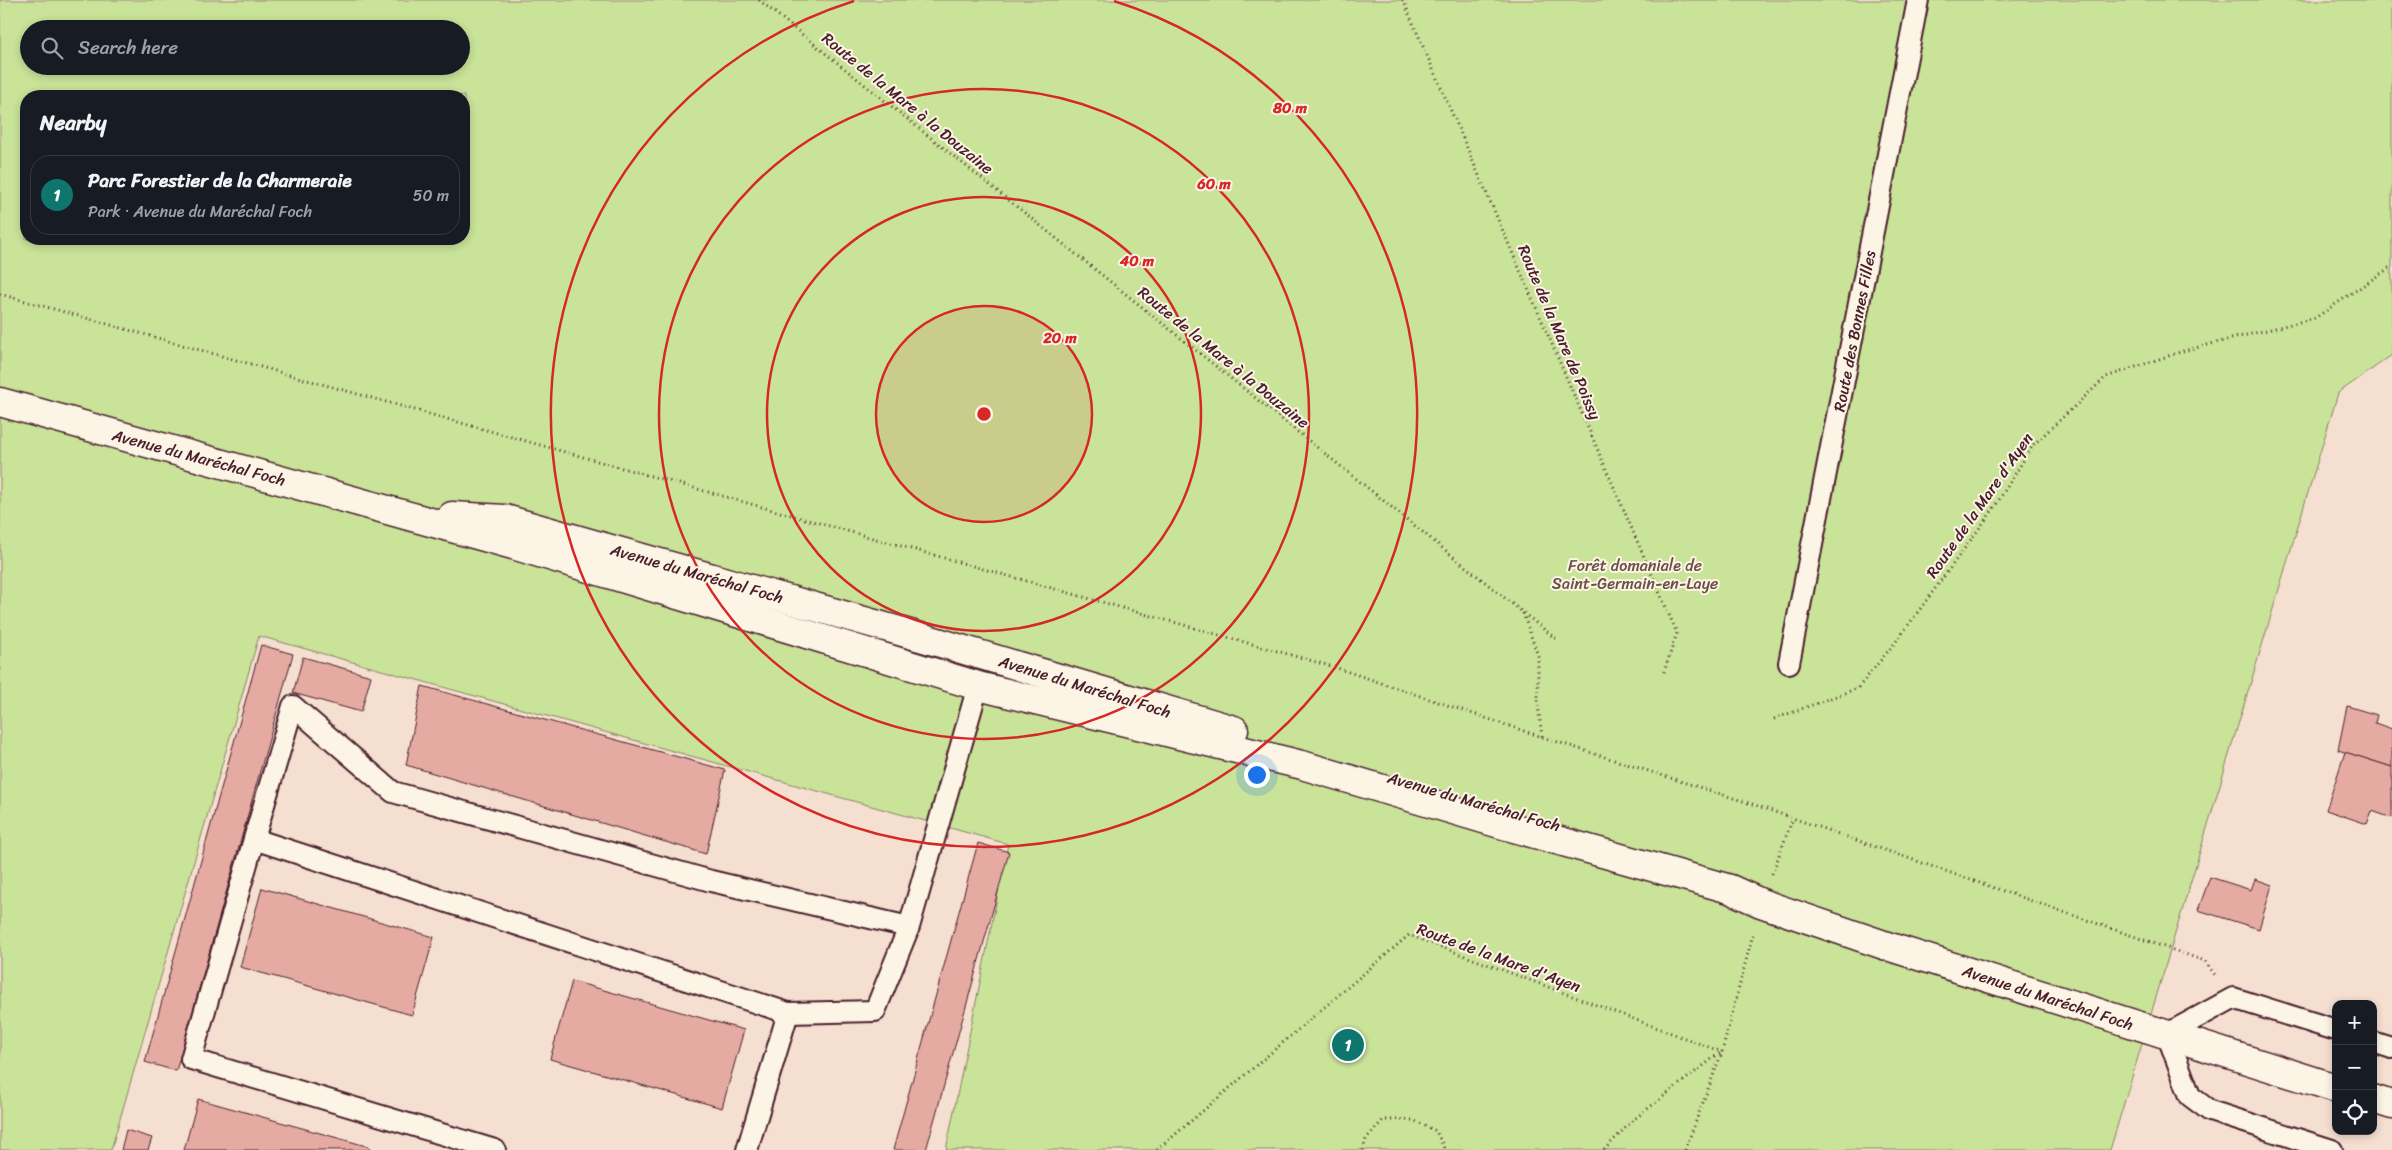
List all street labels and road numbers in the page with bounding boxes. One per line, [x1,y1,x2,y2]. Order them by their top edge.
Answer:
street label: Route de la Mare à la Douzaine [815,25,1000,182]
street label: Route de la Mare de Poissy [1509,240,1610,425]
street label: Route des Bonnes Filles [1825,248,1884,414]
street label: Route de la Mare à la Douzaine [1131,279,1316,436]
street label: Avenue du Maréchal Foch [108,420,289,495]
street label: Route de la Mare d'Ayen [1918,426,2041,584]
street label: Avenue du Maréchal Foch [606,535,787,612]
street label: Avenue du Maréchal Foch [994,646,1174,726]
street label: Avenue du Maréchal Foch [1383,763,1564,840]
street label: Route de la Mare d'Ayen [1413,914,1585,1001]
street label: Avenue du Maréchal Foch [1957,956,2137,1039]

